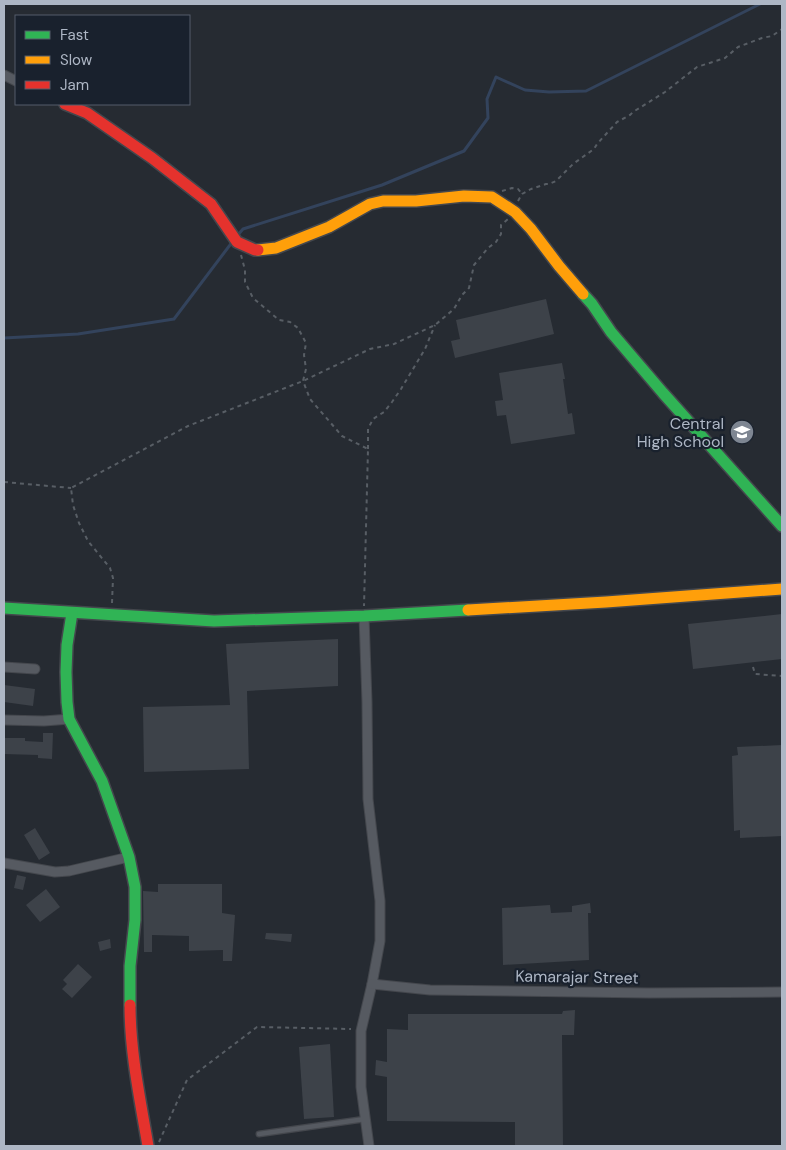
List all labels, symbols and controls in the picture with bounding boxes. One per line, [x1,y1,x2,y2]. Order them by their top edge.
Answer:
legend [15,15,190,105]
text: Fast [60,25,89,45]
text: Slow [60,50,93,70]
text: Jam [60,75,89,95]
place label: Central High School [637,413,724,452]
school or university icon: Central High School [729,419,755,445]
street label: Kamarajar Street [515,965,639,989]

